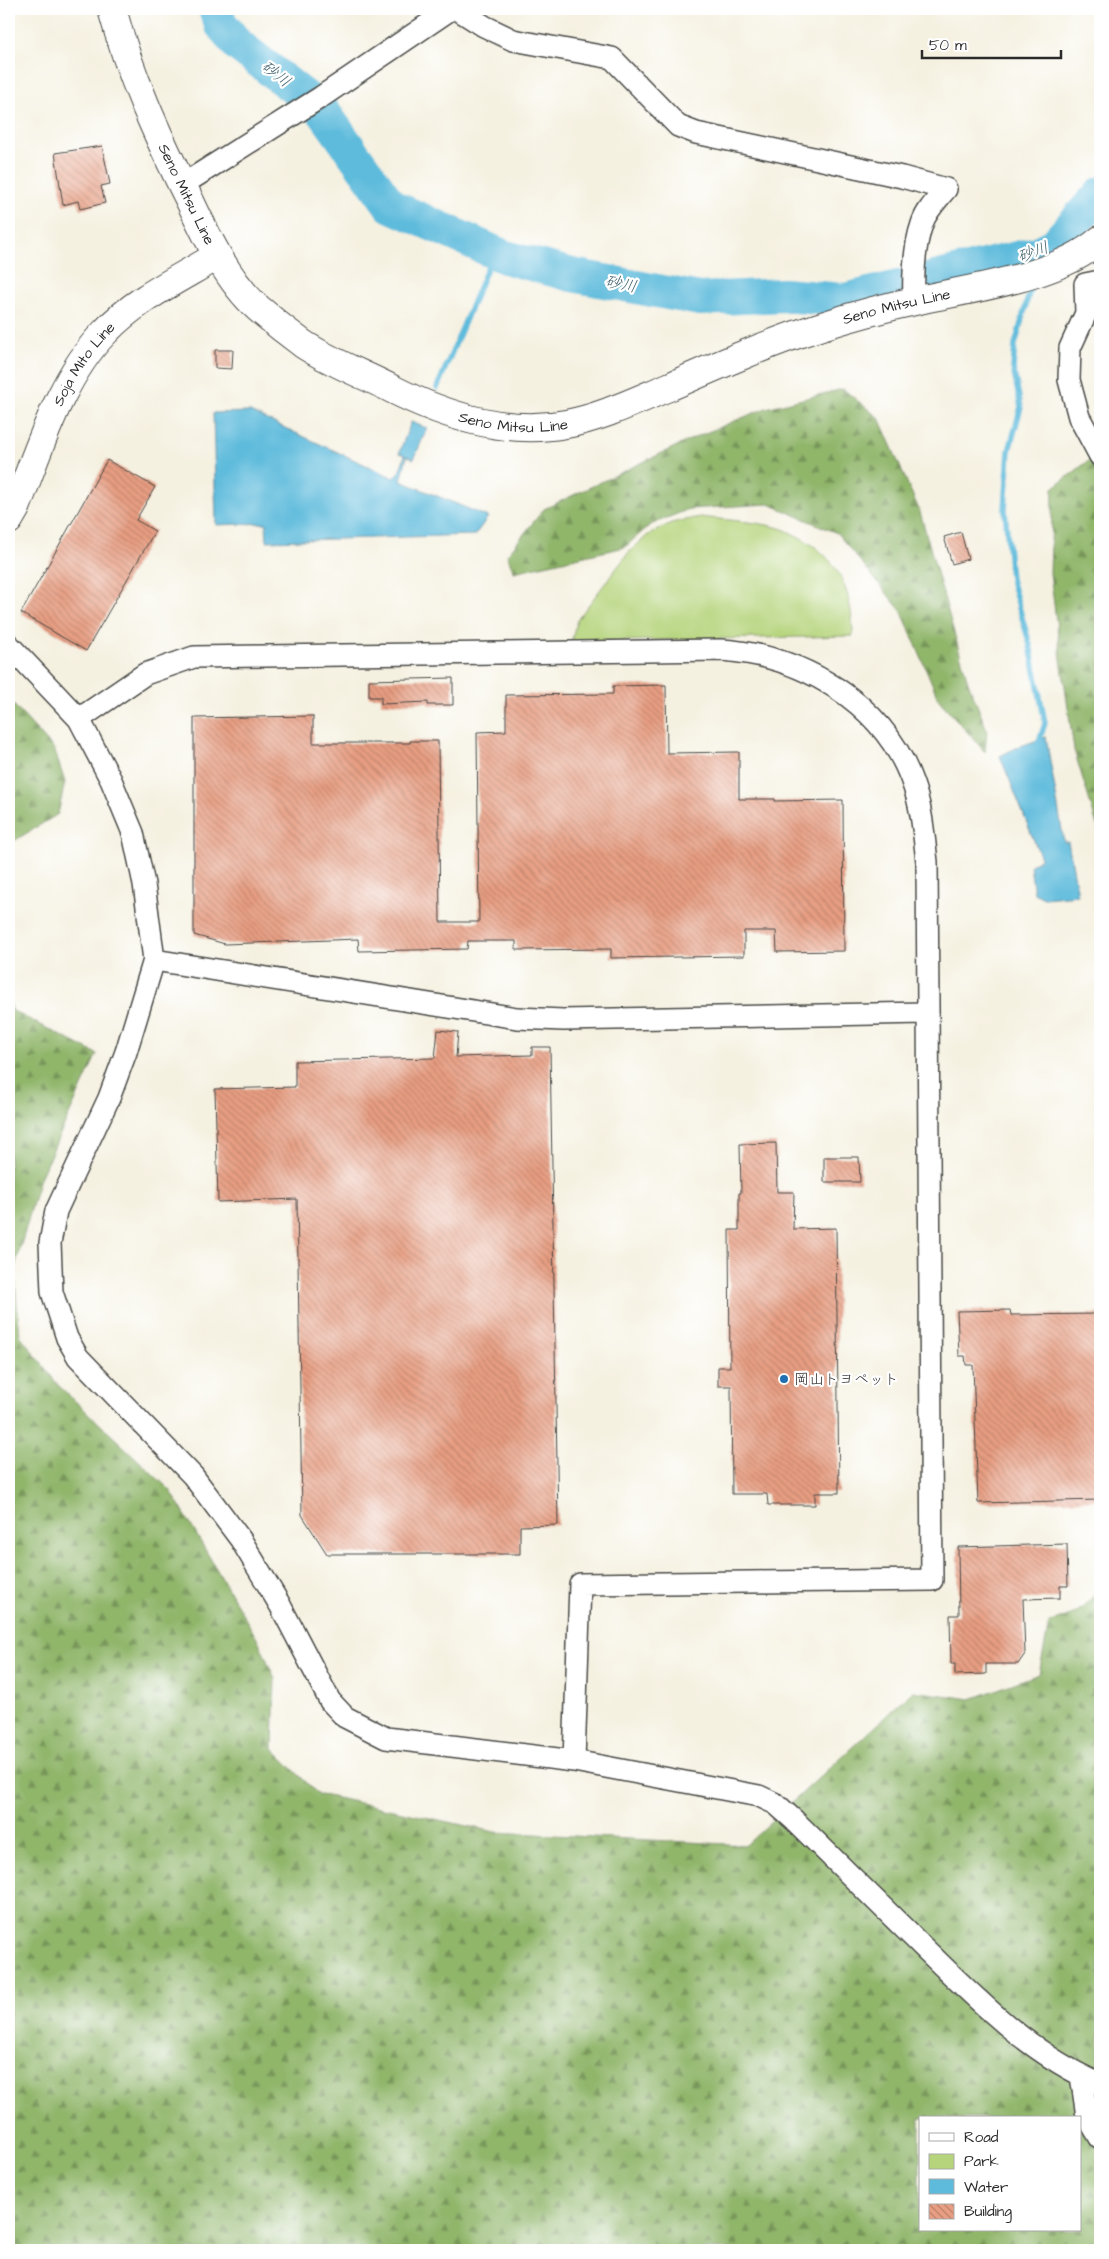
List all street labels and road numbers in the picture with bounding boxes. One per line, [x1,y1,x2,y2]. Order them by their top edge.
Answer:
street label: Seno Mitsu Line [153,140,220,248]
street label: Seno Mitsu Line [840,283,952,330]
street label: Soja MIto Line [48,317,120,409]
street label: Seno Mitsu Line [456,406,569,438]

